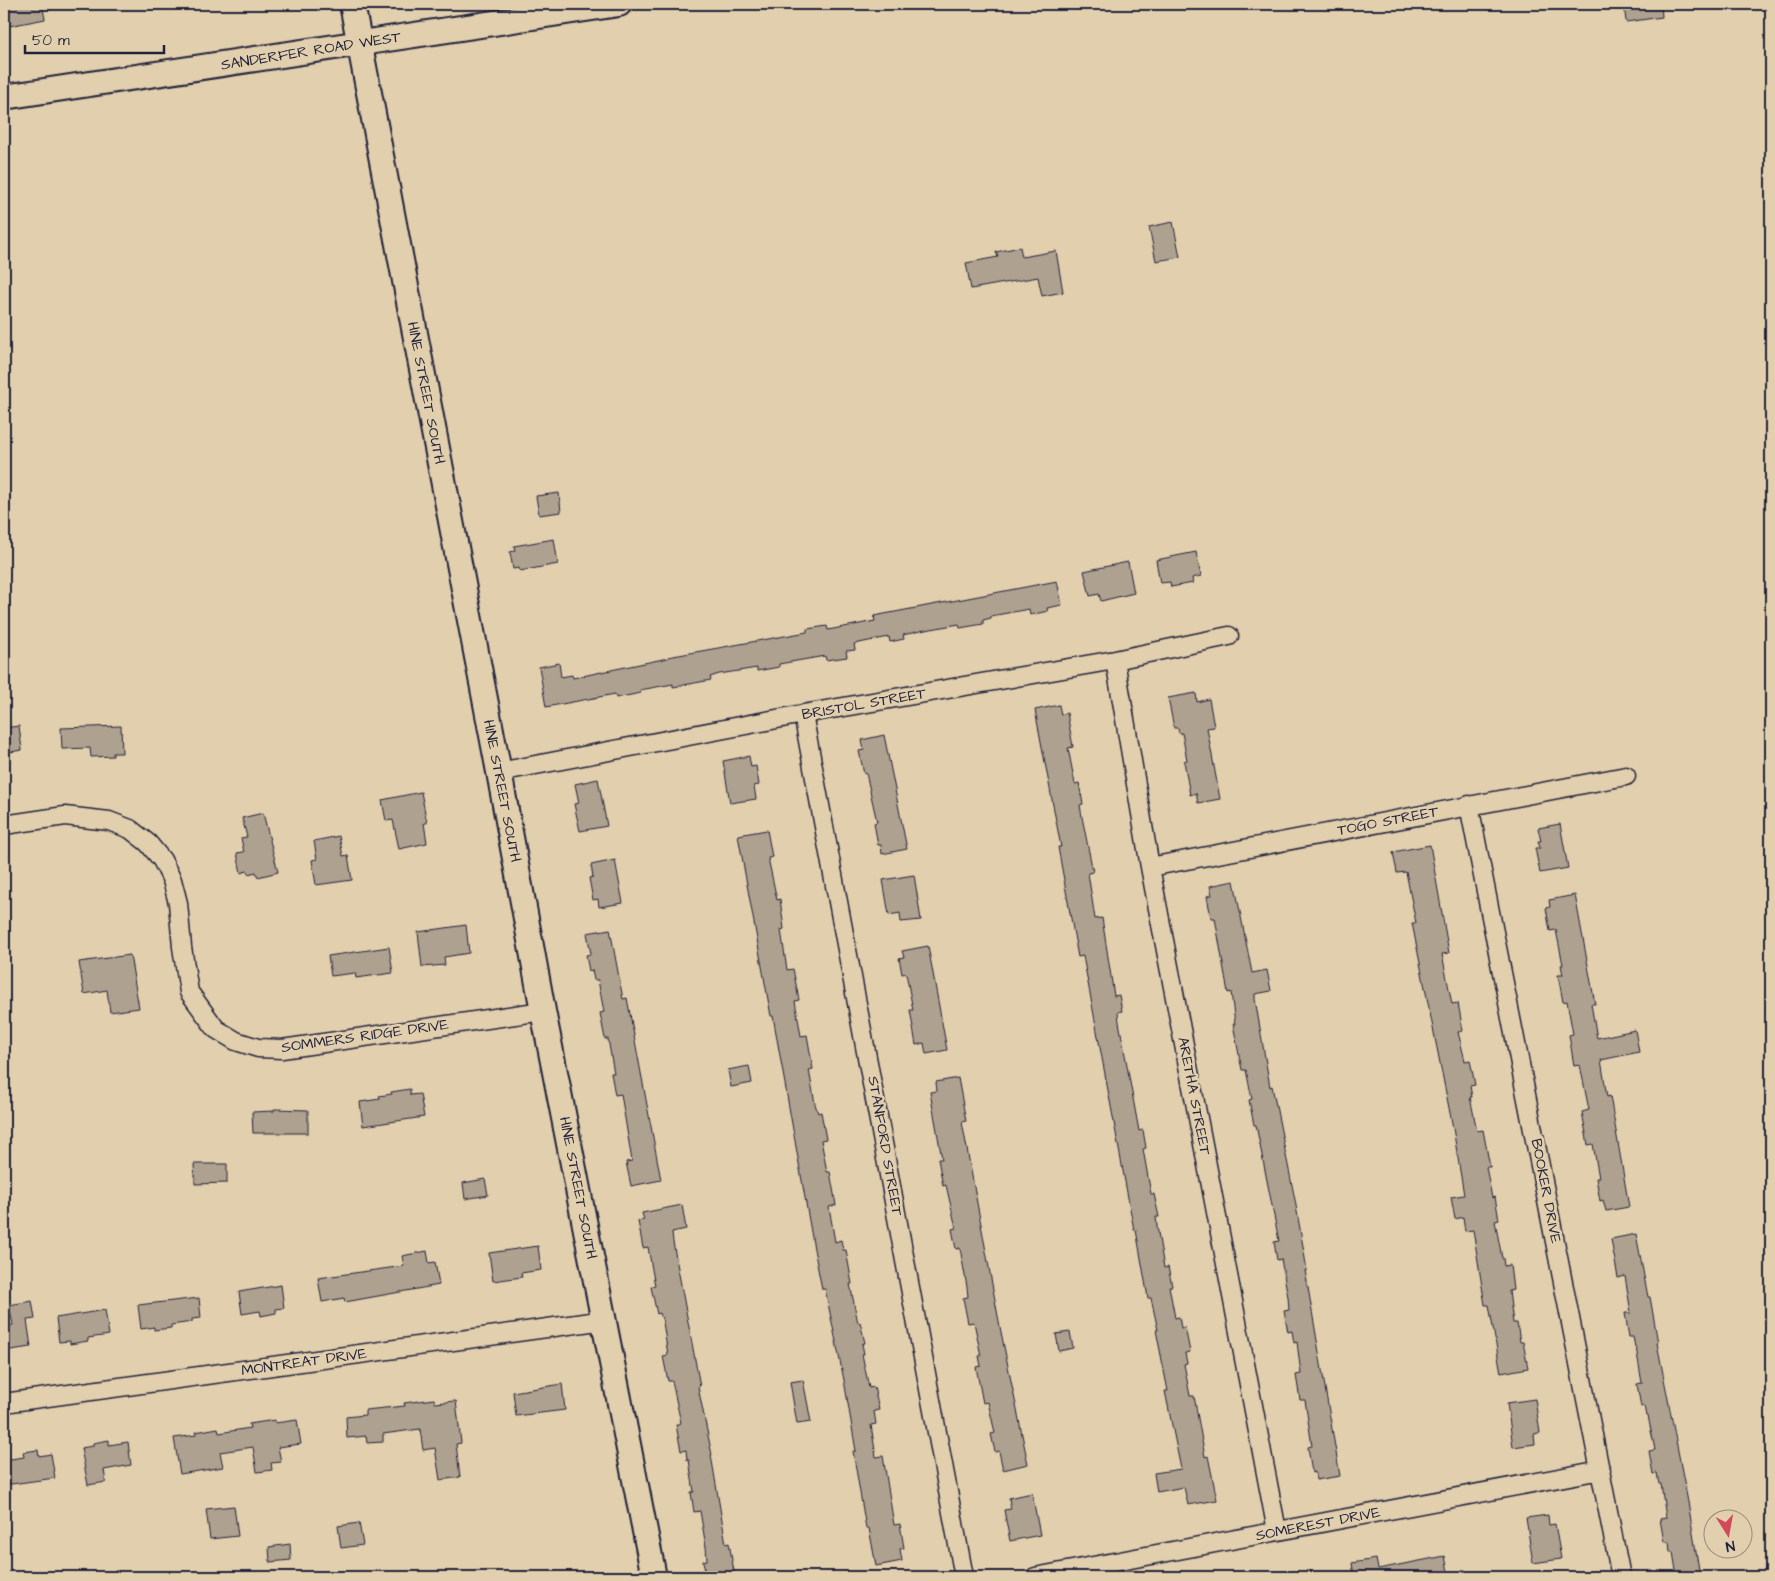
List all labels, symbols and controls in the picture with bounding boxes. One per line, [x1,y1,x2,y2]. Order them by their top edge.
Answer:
scale bar [25,22,164,54]
street label: SANDERFER ROAD WEST [219,26,403,76]
text: 50 m [32,30,70,51]
street label: HINE STREET SOUTH [402,320,450,466]
street label: BRISTOL STREET [800,683,928,725]
street label: HINE STREET SOUTH [478,718,526,864]
street label: TOGO STREET [1336,801,1441,841]
street label: SOMMERS RIDGE DRIVE [280,1014,450,1058]
street label: ARETHA STREET [1172,1035,1216,1158]
street label: STANFORD STREET [862,1074,908,1218]
street label: HINE STREET SOUTH [554,1115,602,1261]
street label: BOOKER DRIVE [1526,1137,1566,1245]
street label: MONTREAT DRIVE [240,1343,368,1381]
street label: SOMEREST DRIVE [1254,1502,1382,1546]
north arrow [1702,1508,1752,1558]
text: N [1724,1535,1737,1556]

